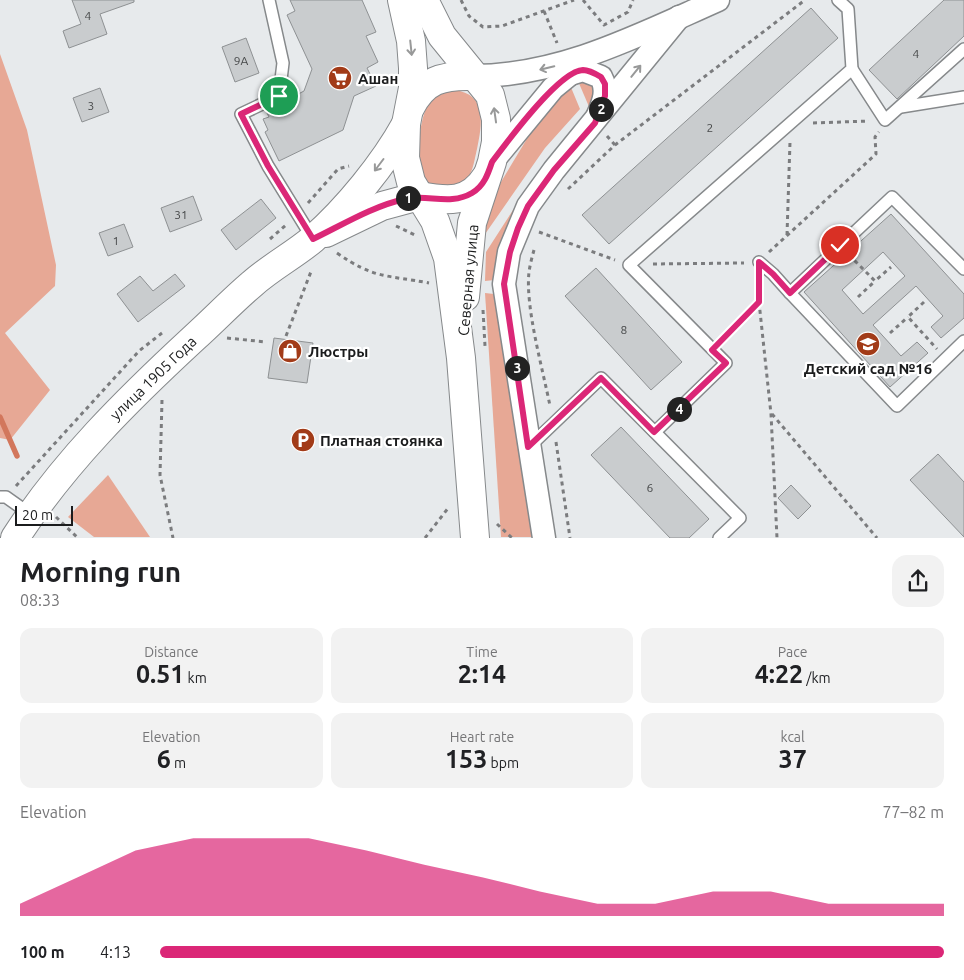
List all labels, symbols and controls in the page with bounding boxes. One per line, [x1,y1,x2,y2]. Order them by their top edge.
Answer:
house number: 4 [85,9,92,22]
one-way arrow [406,39,416,55]
house number: 4 [913,47,920,60]
house number: 9А [234,54,248,67]
one-way arrow [540,64,556,73]
supermarket icon: Ашан [327,65,353,91]
one-way arrow [631,65,642,78]
place label: Ашан [358,70,398,87]
pin [258,75,300,117]
icon: arrive [265,82,293,110]
pin: 2 [588,96,614,122]
house number: 3 [88,99,94,112]
text: 2 [598,101,605,117]
one-way arrow [489,108,499,124]
house number: 2 [707,121,713,134]
one-way arrow [374,158,385,171]
pin: 1 [396,186,420,210]
text: 1 [405,190,412,206]
house number: 31 [174,208,188,221]
street label: Северная улица [455,224,481,336]
pin [819,224,861,266]
icon: check [826,231,854,259]
house number: 1 [113,234,119,247]
house number: 8 [621,323,628,336]
school or university icon: Детский сад №16 [855,331,881,357]
street label: улица 1905 Года [106,333,200,423]
shop icon: Люстры [277,338,303,364]
place label: Люстры [308,343,368,360]
pin: 3 [504,356,530,380]
text: 3 [514,360,521,376]
place label: Детский сад №16 [804,360,932,377]
pin: 4 [666,396,692,422]
text: 4 [676,401,683,417]
parking icon: Платная стоянка [290,427,316,453]
place label: Платная стоянка [320,432,443,449]
house number: 6 [647,481,654,494]
scale bar [15,502,72,526]
text: 20 m [22,507,53,523]
button: share [892,555,944,607]
text: Morning run [20,556,181,587]
text: 08:33 [20,591,60,609]
text: Distance [144,644,198,660]
text: Time [466,644,498,660]
text: Pace [778,644,807,660]
text: 0.51 [136,660,184,688]
text: 2:14 [458,660,506,688]
text: 4:22 [755,660,803,688]
text: km [184,670,207,686]
text: /km [803,670,831,686]
text: Elevation [142,729,201,745]
text: Heart rate [450,729,514,745]
text: kcal [781,729,805,745]
text: 6 [157,745,171,773]
text: 153 [445,745,487,773]
text: 37 [779,745,807,773]
text: m [171,755,186,771]
text: bpm [487,755,519,771]
text: Elevation [20,803,87,821]
text: 77–82 m [882,803,944,821]
text: 100 m [20,943,65,961]
text: 4:13 [100,943,131,961]

